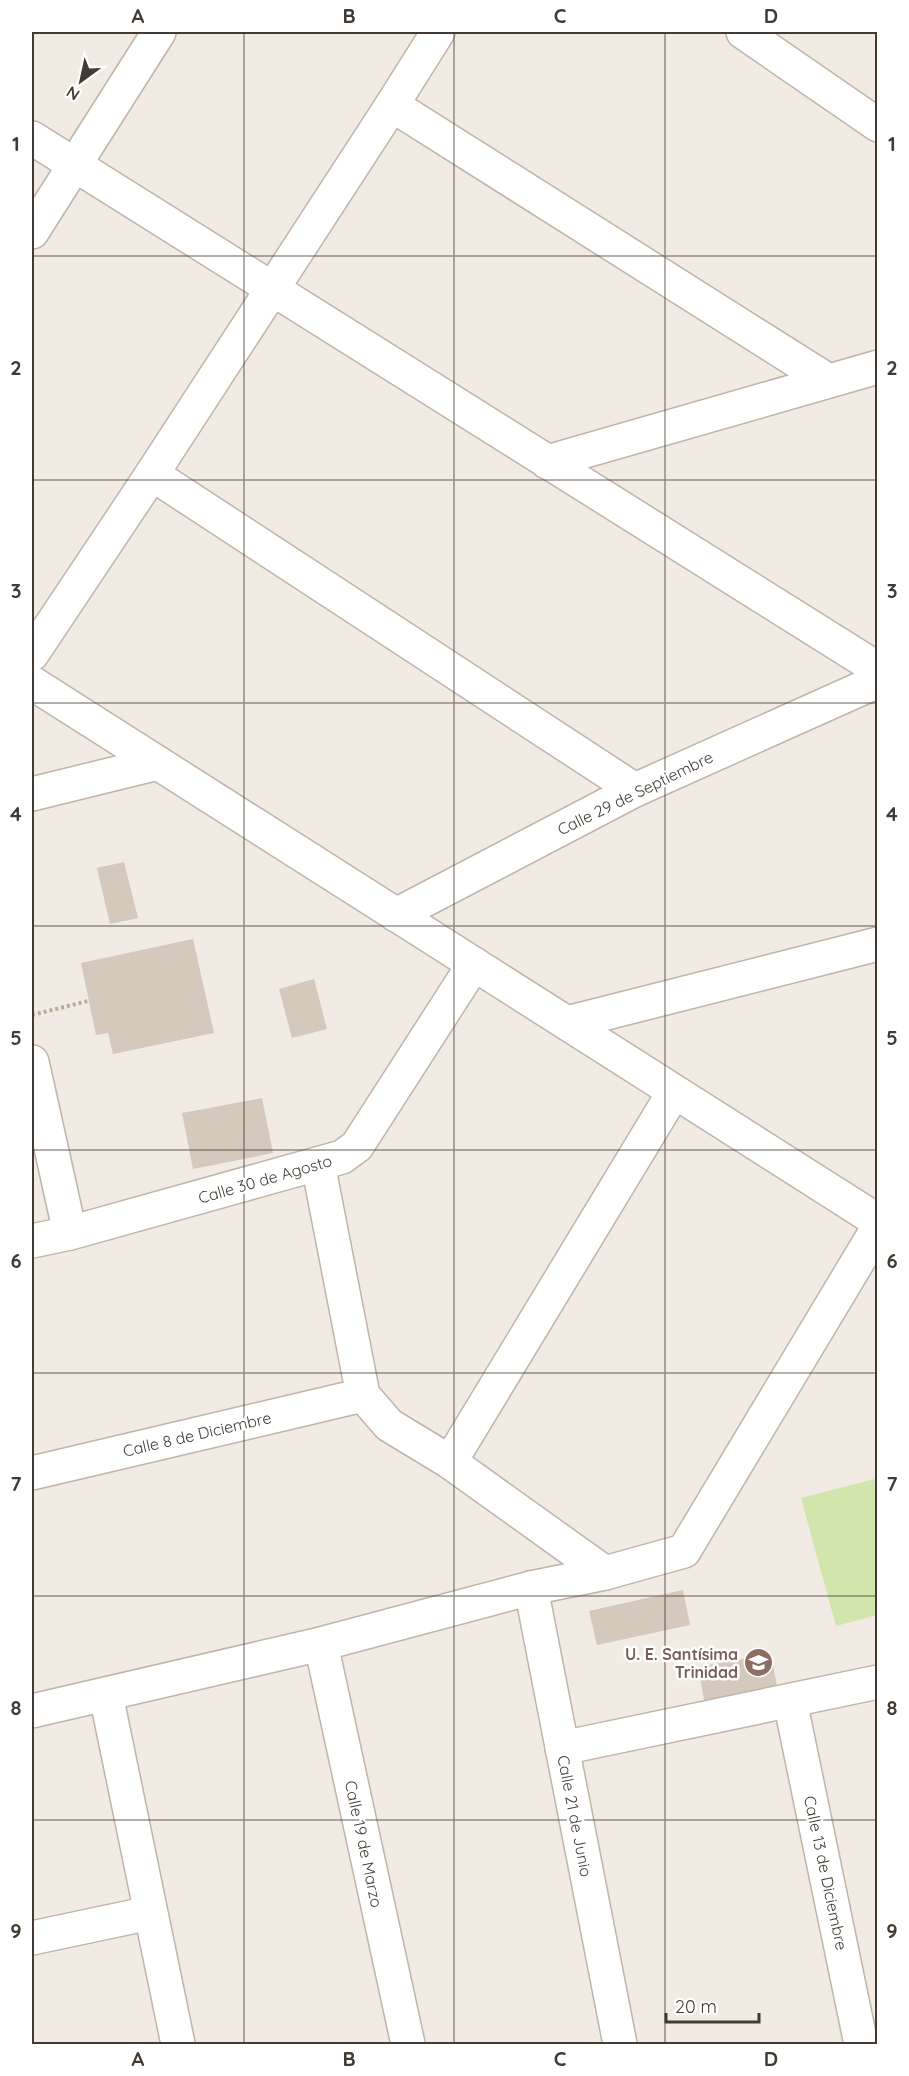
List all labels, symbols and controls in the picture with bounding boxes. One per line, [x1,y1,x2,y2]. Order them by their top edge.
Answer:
text: A [132,3,145,28]
text: B [342,3,356,28]
text: C [554,3,567,28]
text: D [764,3,778,28]
north arrow [51,51,111,111]
text: N [62,82,83,105]
text: 1 [12,131,20,156]
text: 1 [888,131,896,156]
text: 2 [10,355,22,380]
text: 2 [886,355,898,380]
text: 3 [11,578,21,603]
text: 3 [887,578,897,603]
street label: Calle 29 de Septiembre [554,747,716,839]
text: 4 [10,801,22,826]
text: 4 [886,801,898,826]
text: 5 [10,1025,22,1050]
text: 5 [886,1025,898,1050]
street label: Calle 30 de Agosto [196,1150,334,1208]
text: 6 [10,1248,22,1273]
text: 6 [886,1248,898,1273]
street label: Calle 8 de Diciembre [121,1407,273,1461]
text: 7 [11,1471,22,1496]
text: 7 [887,1471,898,1496]
place label: U. E. Santísima Trinidad [625,1644,738,1682]
school or university icon: U. E. Santísima Trinidad [743,1647,775,1679]
text: 8 [11,1695,22,1720]
text: 8 [887,1695,898,1720]
street label: Calle 21 de Junio [553,1753,597,1879]
street label: Calle 19 de Marzo [341,1779,387,1909]
street label: Calle 13 de Diciembre [800,1794,852,1952]
text: 9 [10,1918,22,1943]
text: 9 [886,1918,898,1943]
scale bar [666,1986,759,2024]
text: 20 m [675,1995,717,2018]
text: A [132,2046,145,2071]
text: B [342,2046,356,2071]
text: C [554,2046,567,2071]
text: D [764,2046,778,2071]

